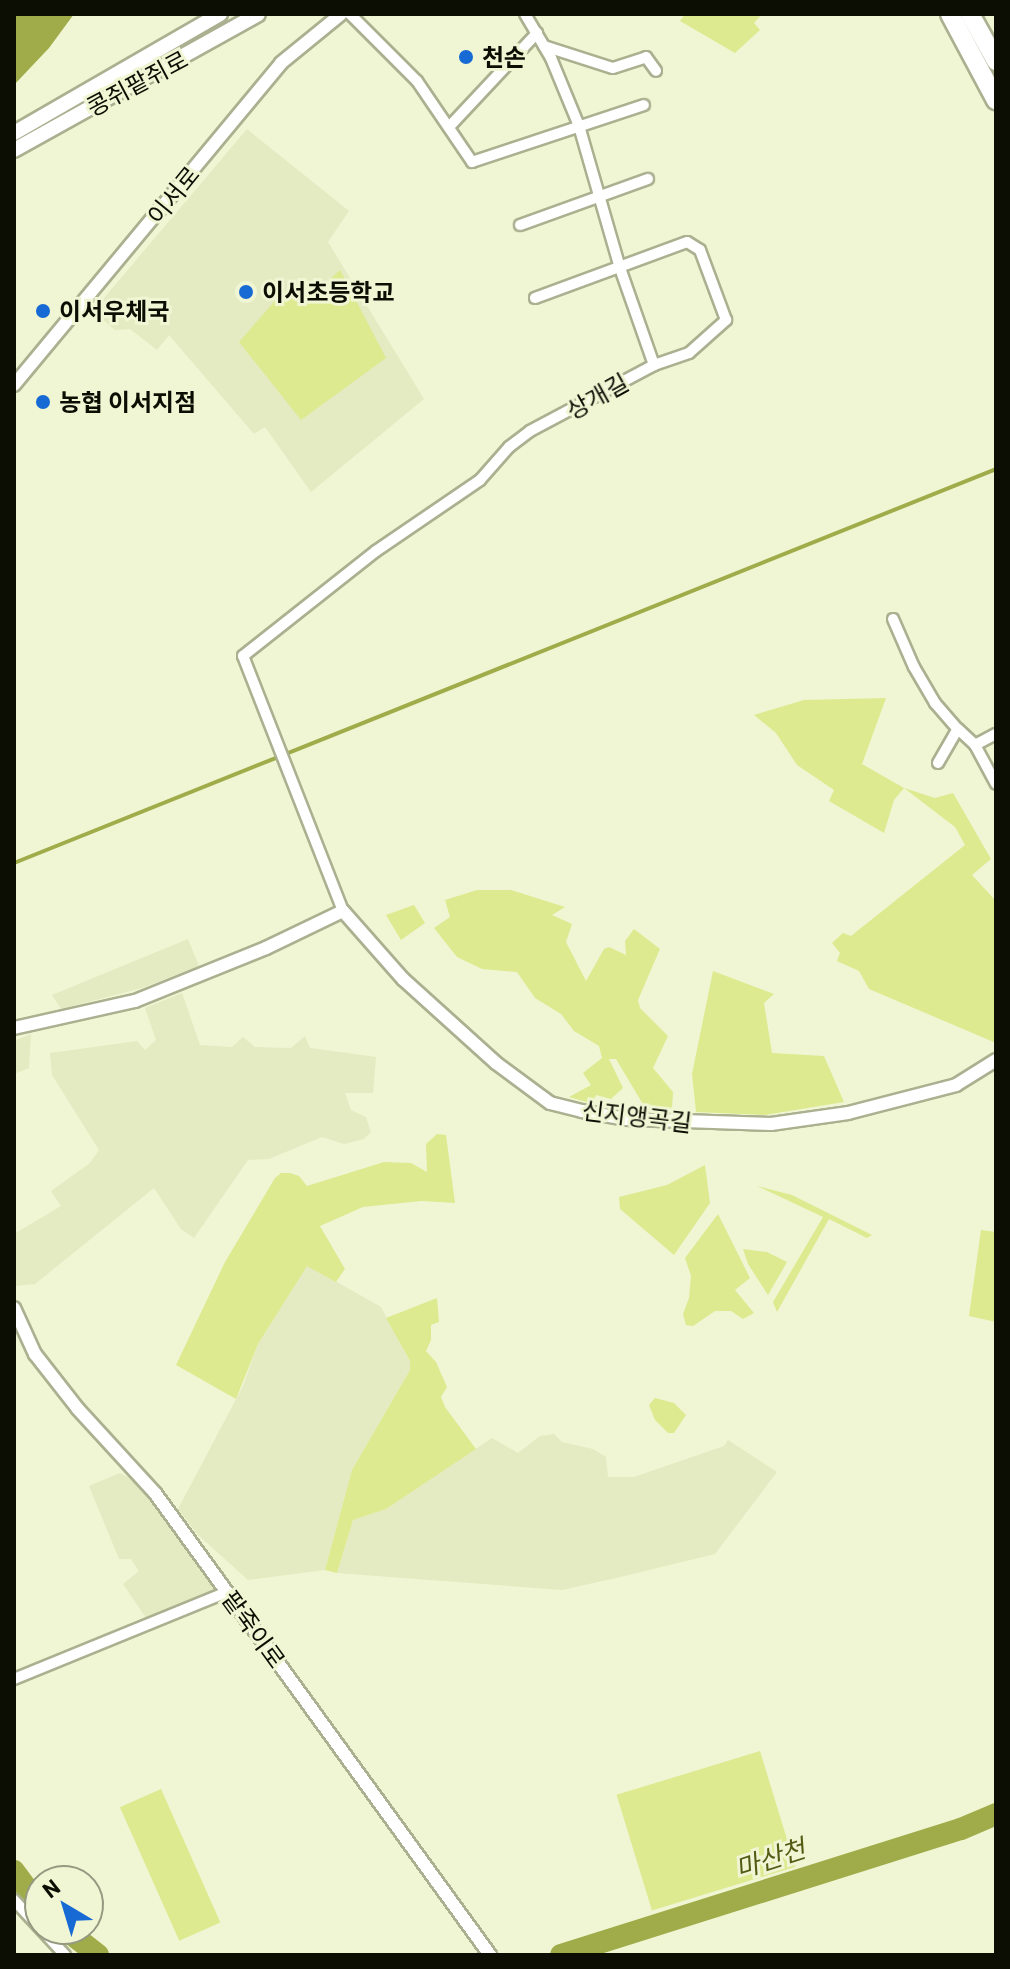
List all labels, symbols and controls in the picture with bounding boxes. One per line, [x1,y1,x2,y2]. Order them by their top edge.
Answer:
place label: 천손 [482,43,526,71]
street label: 콩쥐팥쥐로 [82,44,192,122]
marker: 천손 [457,48,475,66]
street label: 이서로 [141,160,205,230]
place label: 이서초등학교 [262,278,394,306]
marker: 이서초등학교 [237,283,255,301]
place label: 이서우체국 [59,297,169,325]
marker: 이서우체국 [34,302,52,320]
street label: 상개길 [561,367,633,425]
place label: 농협 이서지점 [59,388,196,416]
marker: 농협 이서지점 [34,393,52,411]
street label: 신지앵곡길 [580,1095,694,1137]
street label: 팥죽이로 [216,1585,292,1673]
water label: 마산천 [731,1832,809,1884]
north arrow [24,1865,104,1945]
text: N [37,1873,64,1902]

